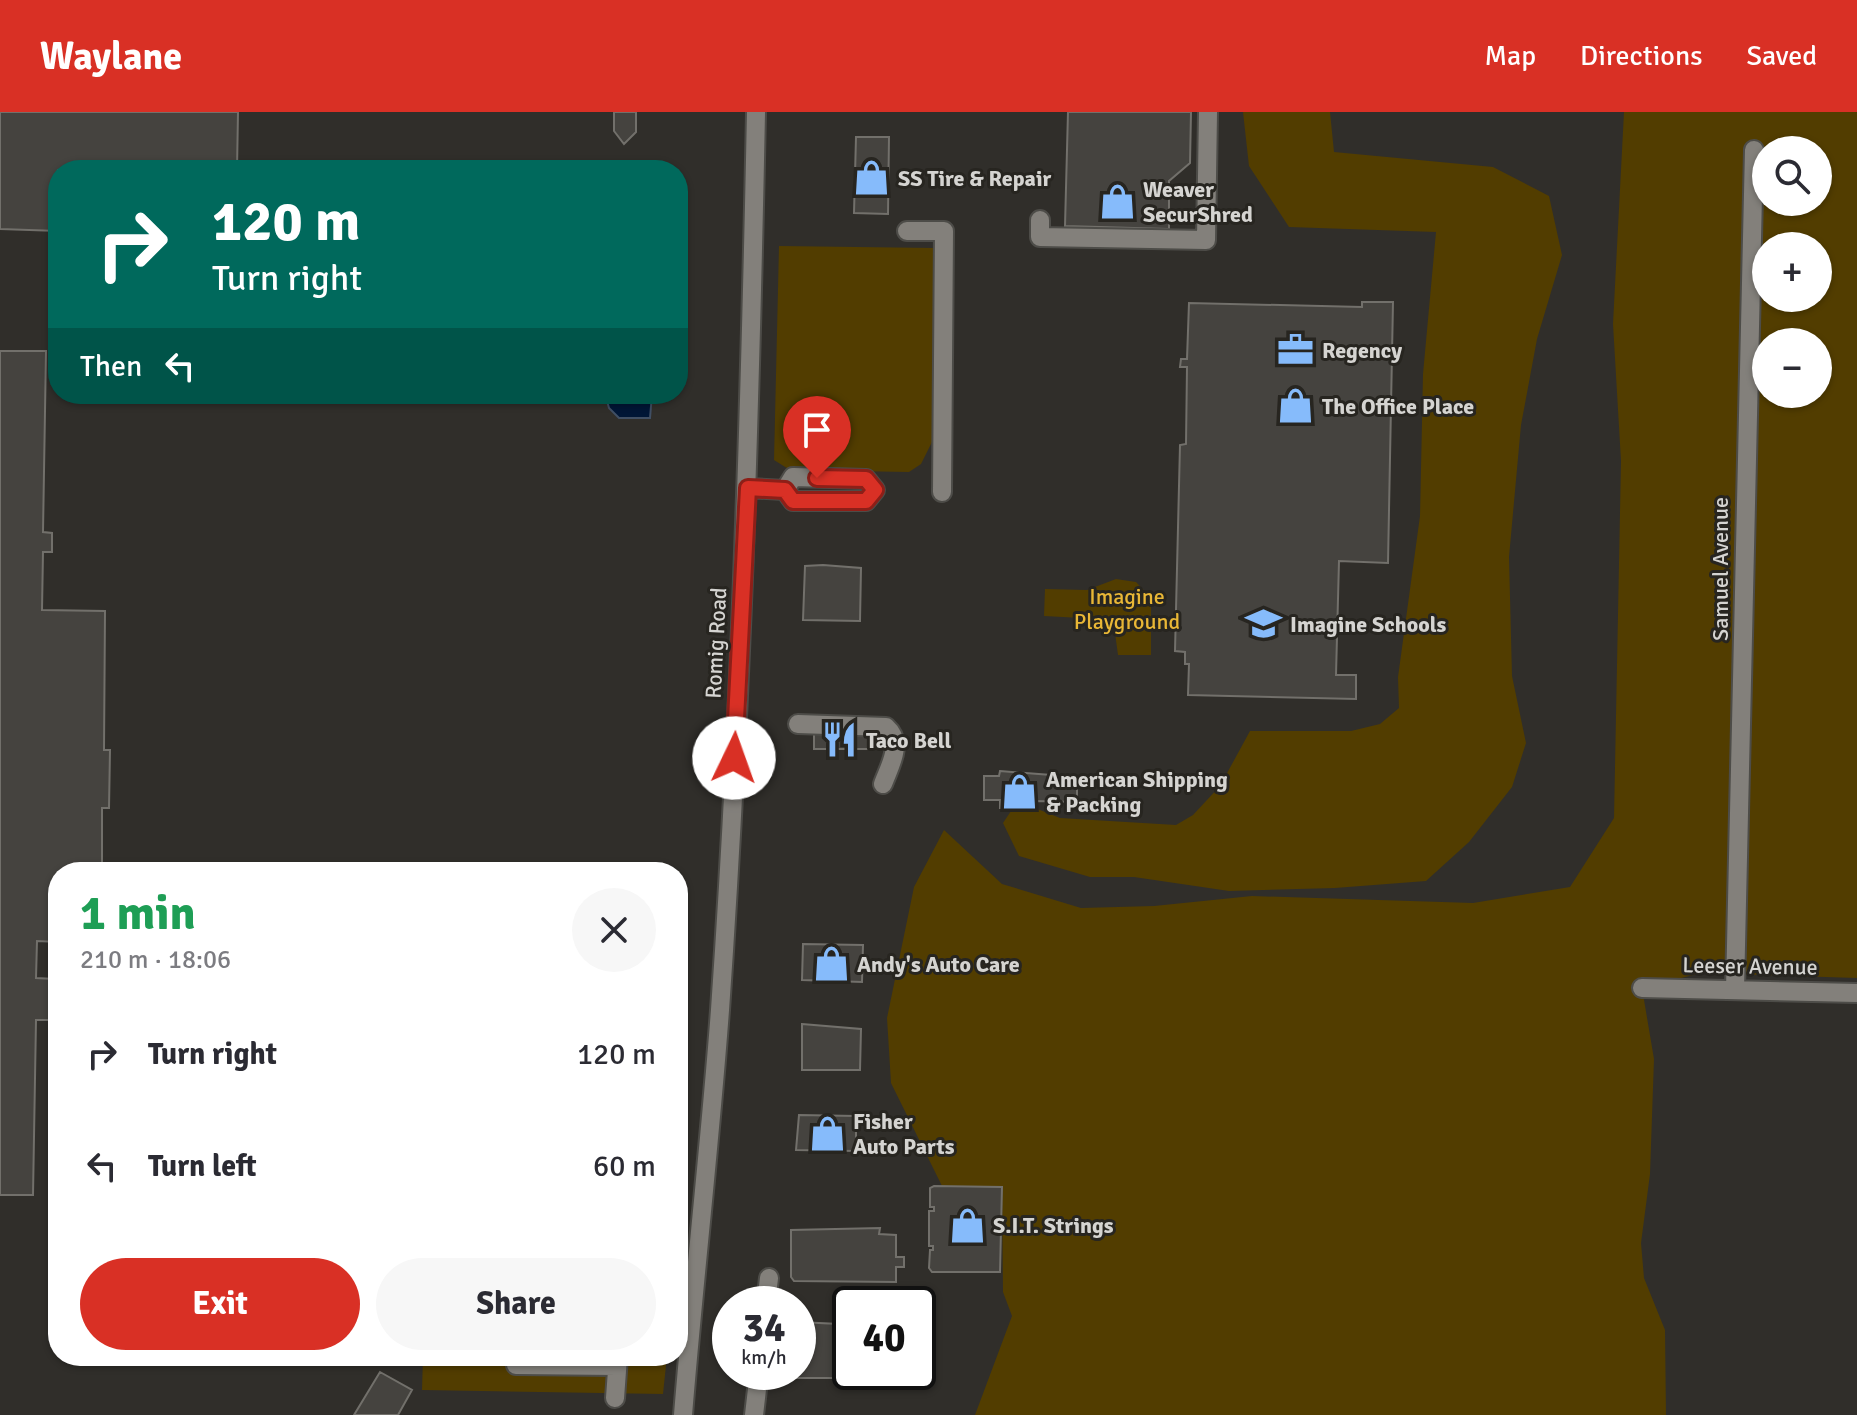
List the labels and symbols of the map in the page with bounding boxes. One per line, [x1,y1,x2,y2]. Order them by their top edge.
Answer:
shop icon: SS Tire & Repair [853,159,891,197]
place label: SS Tire & Repair [898,165,1051,192]
place label: Weaver SecurShred [1143,176,1253,228]
shop icon: Weaver SecurShred [1098,183,1136,221]
office icon: Regency [1277,331,1315,369]
place label: Regency [1322,337,1402,364]
shop icon: The Office Place [1277,387,1315,425]
place label: The Office Place [1322,393,1474,420]
pin [783,396,851,478]
street label: Samuel Avenue [1707,497,1734,641]
park label: Imagine Playground [1074,583,1180,635]
street label: Romig Road [700,587,732,699]
school or university icon: Imagine Schools [1245,605,1283,643]
place label: Imagine Schools [1290,611,1447,638]
position arrow [692,716,776,800]
restaurant icon: Taco Bell [821,721,859,759]
place label: Taco Bell [866,727,952,754]
place label: American Shipping & Packing [1046,766,1228,818]
shop icon: American Shipping & Packing [1001,773,1039,811]
shop icon: Andy's Auto Care [812,945,850,983]
place label: Andy's Auto Care [857,951,1020,978]
street label: Leeser Avenue [1682,951,1818,981]
place label: Fisher Auto Parts [853,1108,955,1160]
shop icon: Fisher Auto Parts [808,1115,846,1153]
shop icon: S.I.T. Strings [948,1206,986,1244]
place label: S.I.T. Strings [993,1212,1114,1239]
speed limit sign: 40 [832,1286,936,1390]

